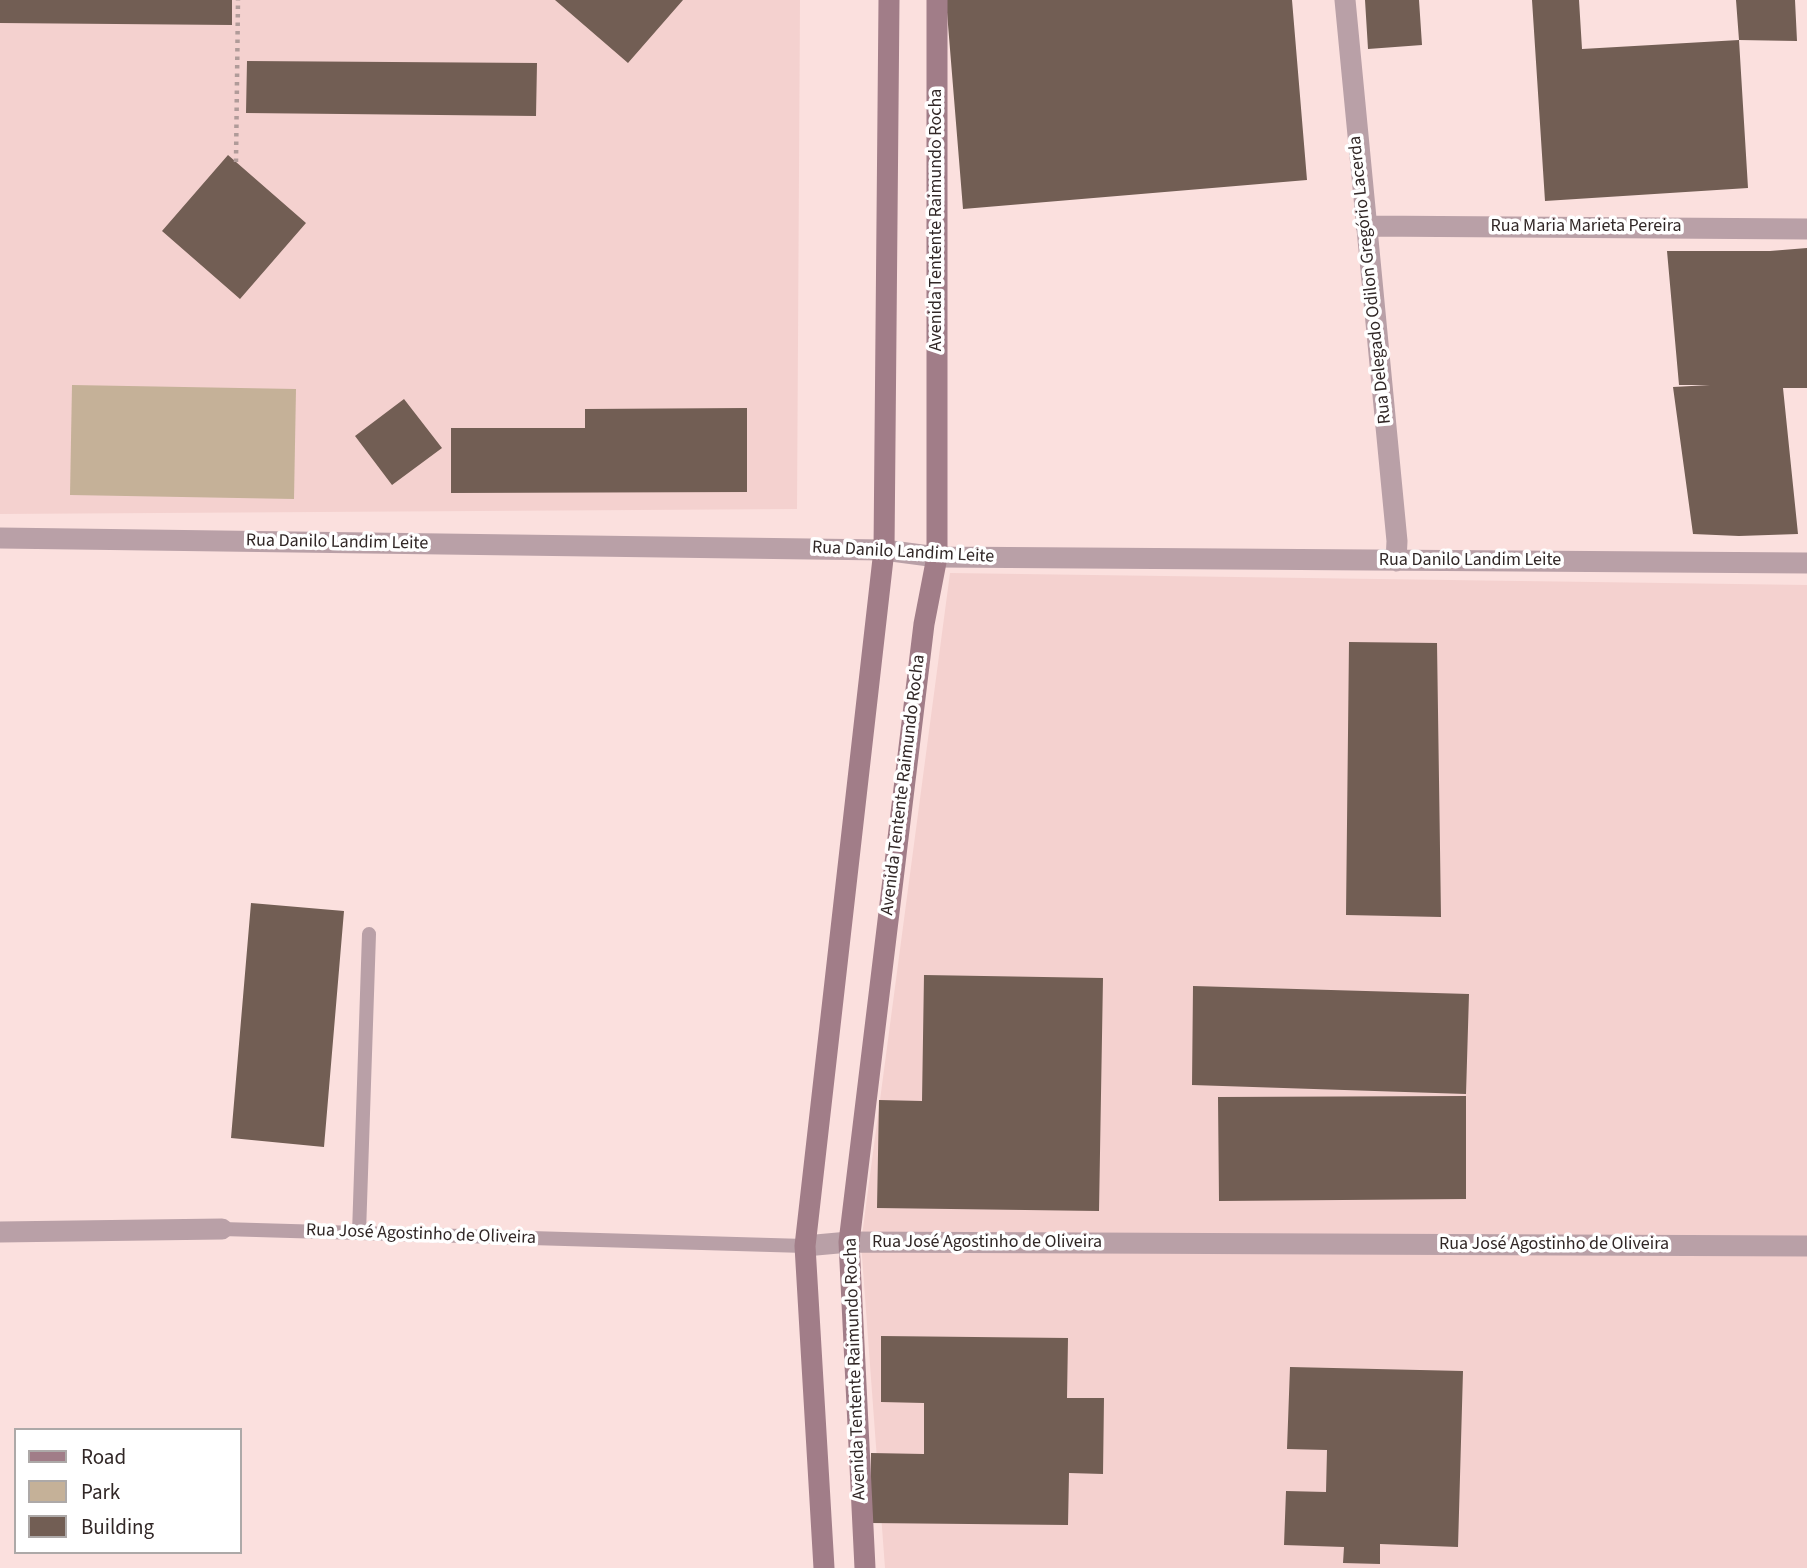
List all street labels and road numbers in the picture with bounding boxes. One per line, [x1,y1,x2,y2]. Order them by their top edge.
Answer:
street label: Avenida Tentente Raimundo Rocha [926,89,948,351]
street label: Rua Delegado Odilon Gregório Lacerda [1345,135,1397,425]
street label: Rua Maria Marieta Pereira [1490,216,1682,238]
street label: Rua Danilo Landim Leite [246,531,428,555]
street label: Rua Danilo Landim Leite [811,537,995,569]
street label: Rua Danilo Landim Leite [1379,550,1561,572]
street label: Avenida Tentente Raimundo Rocha [877,653,931,917]
street label: Rua José Agostinho de Oliveira [306,1220,536,1250]
street label: Rua José Agostinho de Oliveira [872,1232,1102,1254]
street label: Rua José Agostinho de Oliveira [1439,1234,1669,1256]
street label: Avenida Tentente Raimundo Rocha [841,1237,871,1501]

